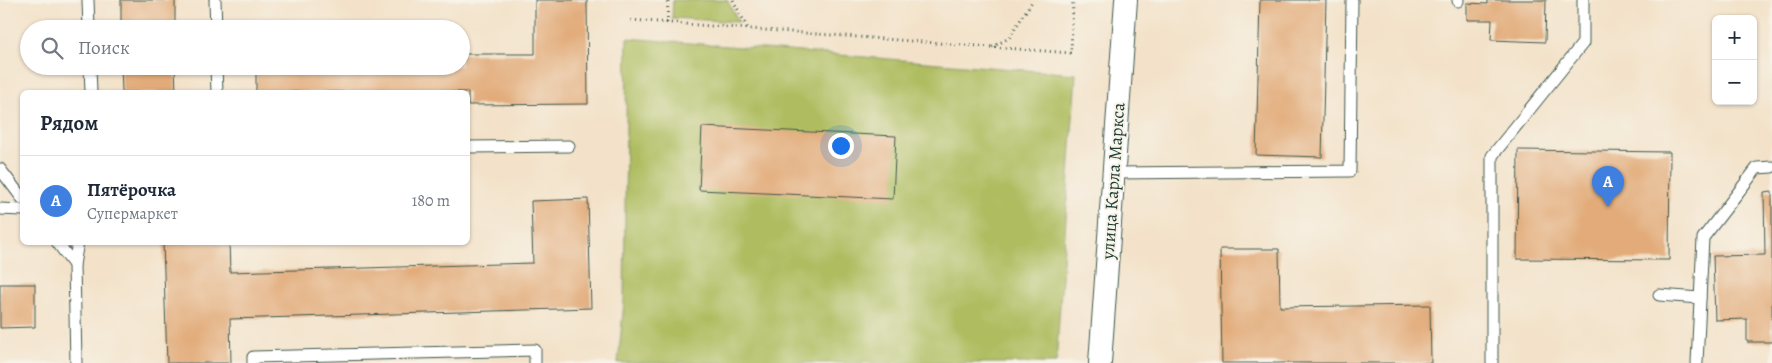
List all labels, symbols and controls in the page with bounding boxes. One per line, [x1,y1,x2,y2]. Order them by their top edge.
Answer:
map controls [1712,15,1757,105]
button: + [1712,15,1757,60]
search box [20,20,470,75]
icon: search [38,34,66,62]
text: Поиск [78,35,130,61]
button: − [1712,60,1757,105]
street label: улица Карла Маркса [1095,101,1130,261]
text: Рядом [40,109,98,137]
your location [828,133,854,159]
pin: A [1592,166,1624,207]
text: Пятёрочка [87,177,176,203]
text: A [51,190,61,212]
text: 180 m [412,190,450,212]
text: Супермаркет [87,203,178,225]

